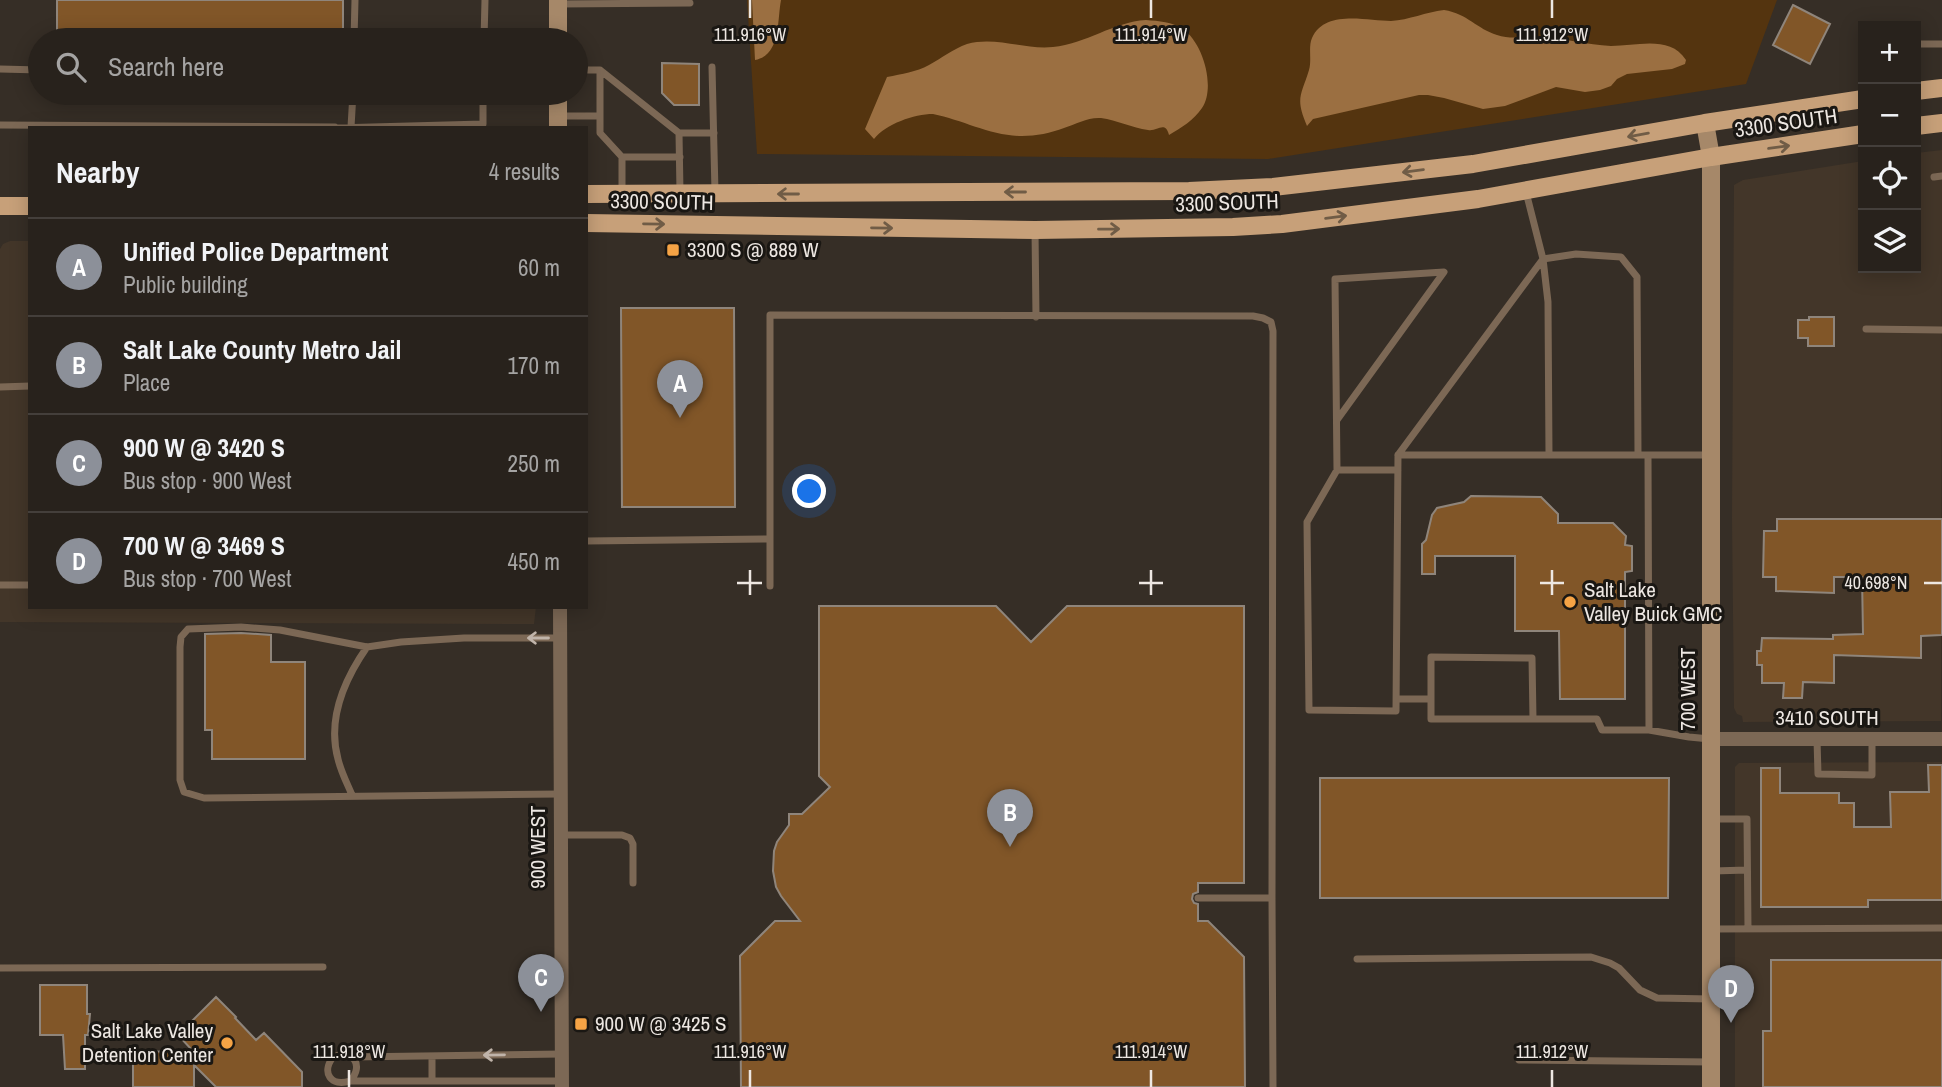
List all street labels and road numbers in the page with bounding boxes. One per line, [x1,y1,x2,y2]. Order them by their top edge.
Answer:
street label: 3300 SOUTH [1733,101,1839,144]
street label: 3300 SOUTH [610,186,714,217]
street label: 3300 SOUTH [1175,186,1279,219]
street label: 700 WEST [1673,647,1702,731]
street label: 3410 SOUTH [1775,703,1879,732]
street label: 900 WEST [523,805,552,889]

